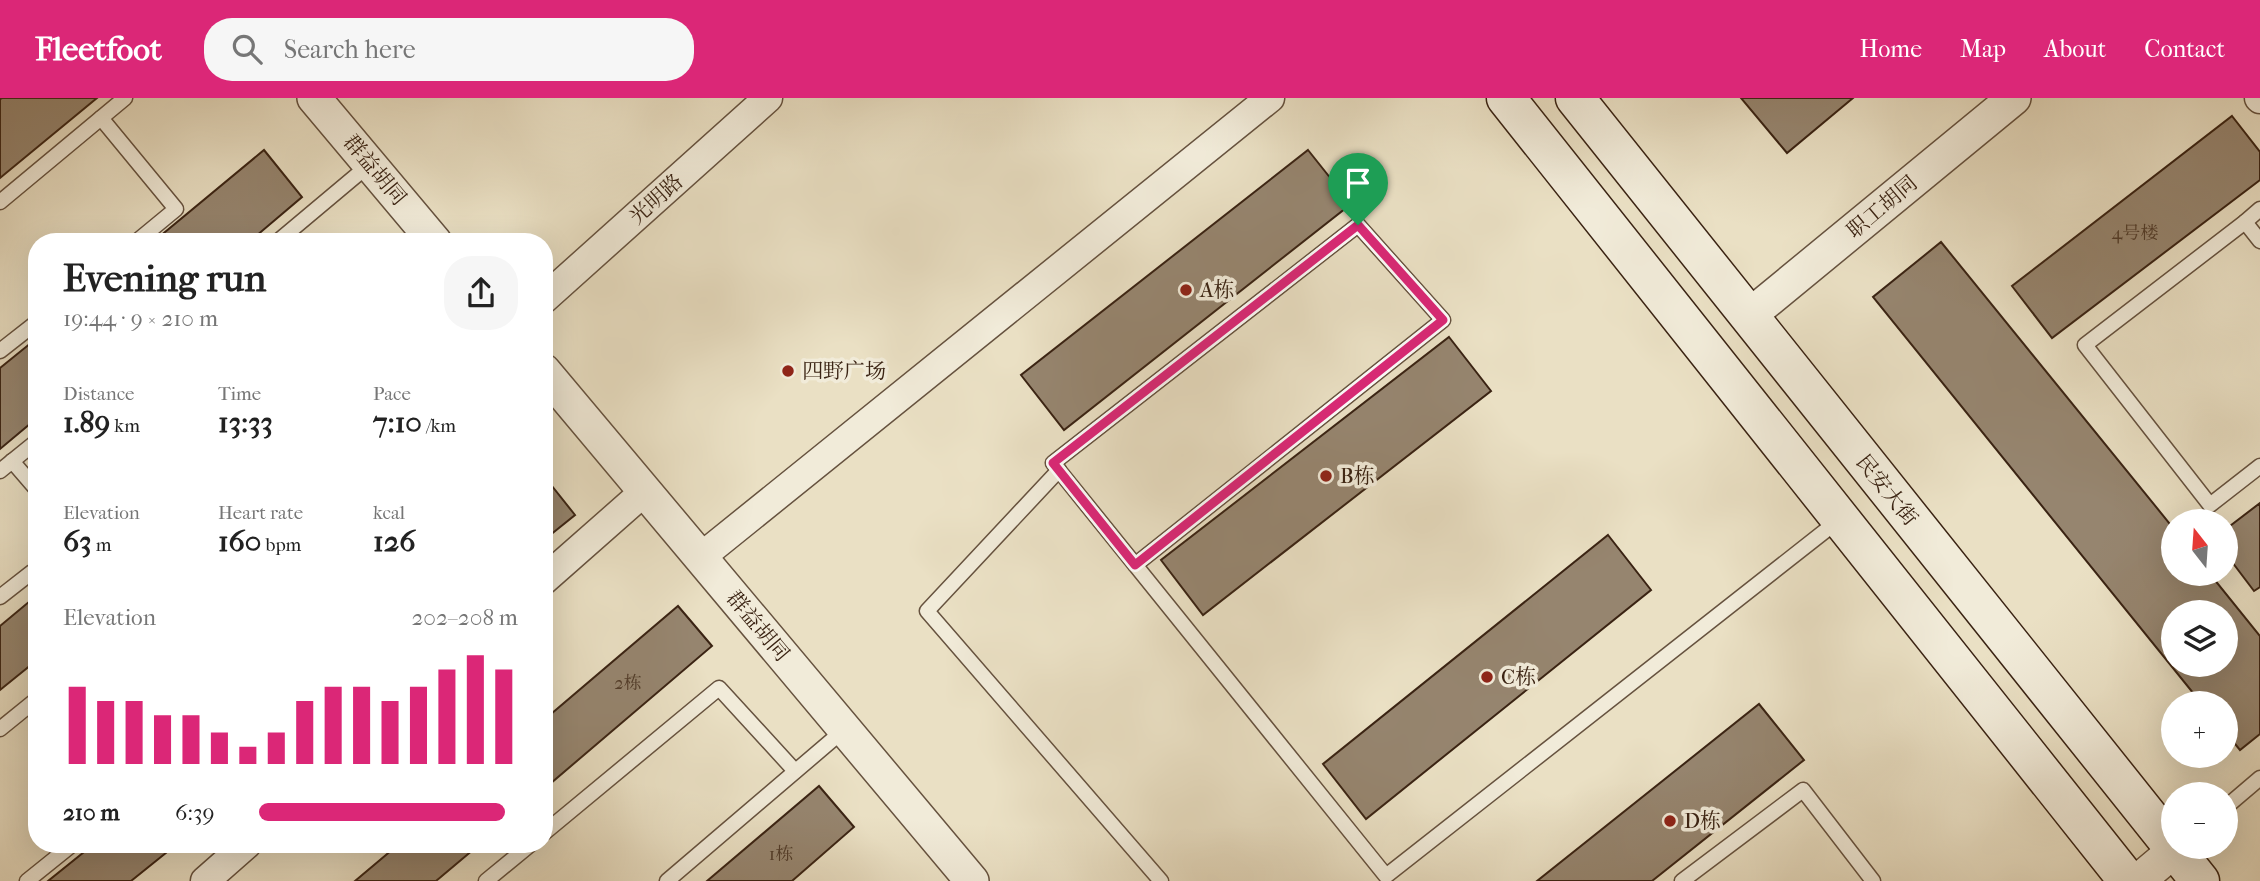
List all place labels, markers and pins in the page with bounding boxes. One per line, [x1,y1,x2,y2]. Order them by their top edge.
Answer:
pin [1328,153,1388,225]
place label: A栋 [1199,278,1235,302]
marker: A栋 [1178,282,1194,298]
place label: 四野广场 [802,359,886,383]
marker: 四野广场 [780,363,796,379]
place label: B栋 [1340,464,1375,488]
marker: B栋 [1318,468,1334,484]
place label: C栋 [1501,665,1536,689]
marker: C栋 [1479,669,1495,685]
place label: D栋 [1684,809,1721,833]
marker: D栋 [1662,813,1678,829]

